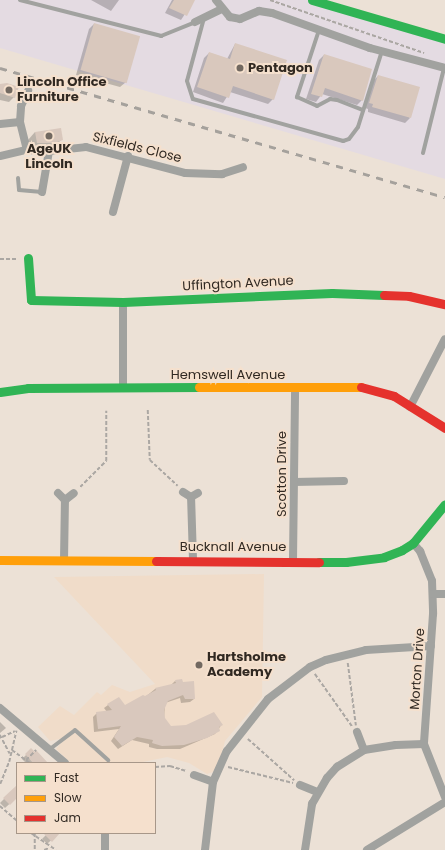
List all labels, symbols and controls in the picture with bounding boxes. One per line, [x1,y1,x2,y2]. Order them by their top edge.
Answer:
place label: Pentagon [248,60,313,76]
marker: Pentagon [235,63,245,73]
place label: Lincoln Office Furniture [17,75,107,106]
marker: Lincoln Office Furniture [4,85,14,95]
street label: Sixfields Close [91,129,183,167]
marker: AgeUK Lincoln [44,131,54,141]
place label: AgeUK Lincoln [25,142,73,173]
street label: Uffington Avenue [182,273,294,295]
street label: Hemswell Avenue [171,367,285,383]
street label: Scotton Drive [274,431,290,517]
street label: Bucknall Avenue [180,539,286,555]
street label: Morton Drive [407,628,429,710]
place label: Hartsholme Academy [207,650,286,681]
marker: Hartsholme Academy [194,660,204,670]
legend [16,762,156,834]
text: Fast [54,769,79,786]
text: Slow [54,789,82,806]
text: Jam [54,809,81,826]

